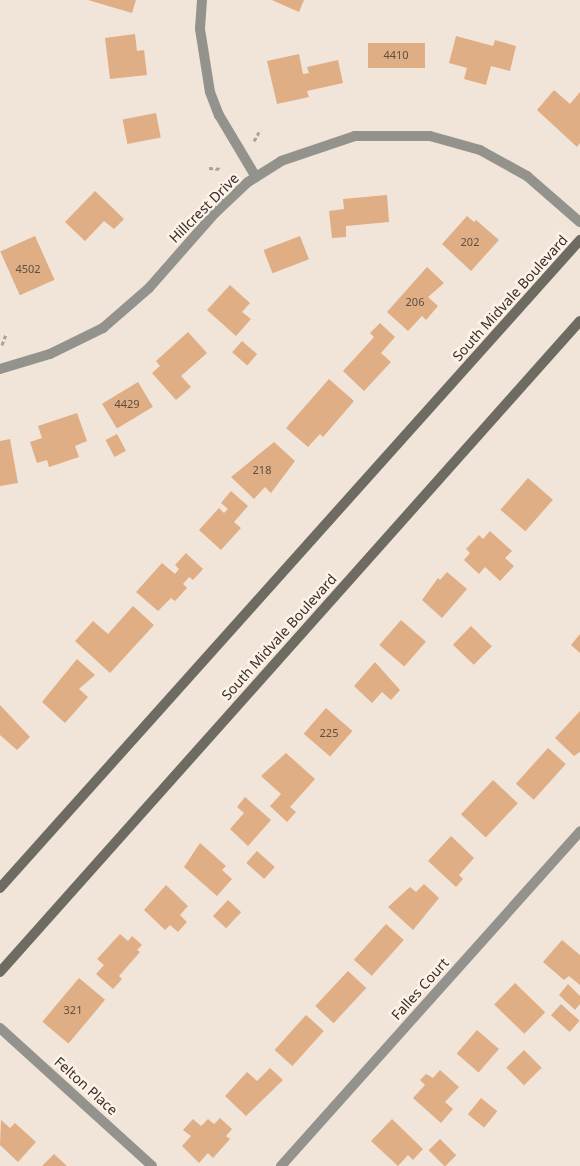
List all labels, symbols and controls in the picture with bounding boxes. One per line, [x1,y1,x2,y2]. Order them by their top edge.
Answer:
house number: 4410 [383,48,409,62]
street label: Hillcrest Drive [166,170,242,246]
street label: South Midvale Boulevard [449,232,571,364]
house number: 202 [461,235,479,249]
house number: 4502 [15,262,41,276]
house number: 206 [406,295,424,309]
house number: 4429 [114,397,140,411]
house number: 218 [253,463,271,477]
street label: South Midvale Boulevard [218,571,340,703]
house number: 225 [320,726,338,740]
street label: Falles Court [388,955,452,1023]
house number: 321 [64,1003,82,1017]
street label: Felton Place [51,1053,121,1119]

